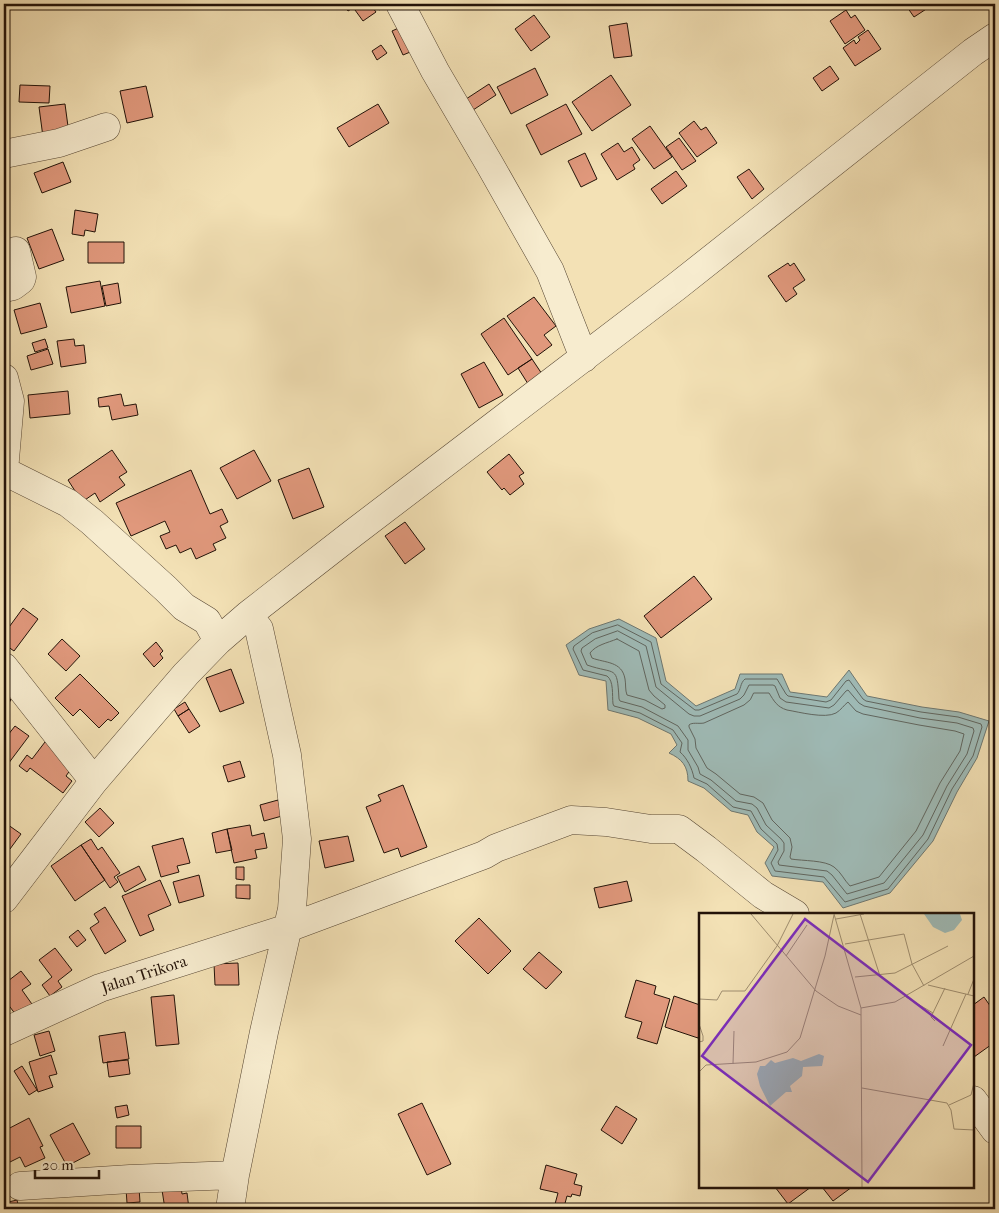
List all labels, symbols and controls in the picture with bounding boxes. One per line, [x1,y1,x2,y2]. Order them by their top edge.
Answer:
inset map [699,913,974,1188]
street label: Jalan Trikora [97,951,190,997]
scale bar [35,1148,99,1180]
text: 20 m [42,1156,74,1174]

